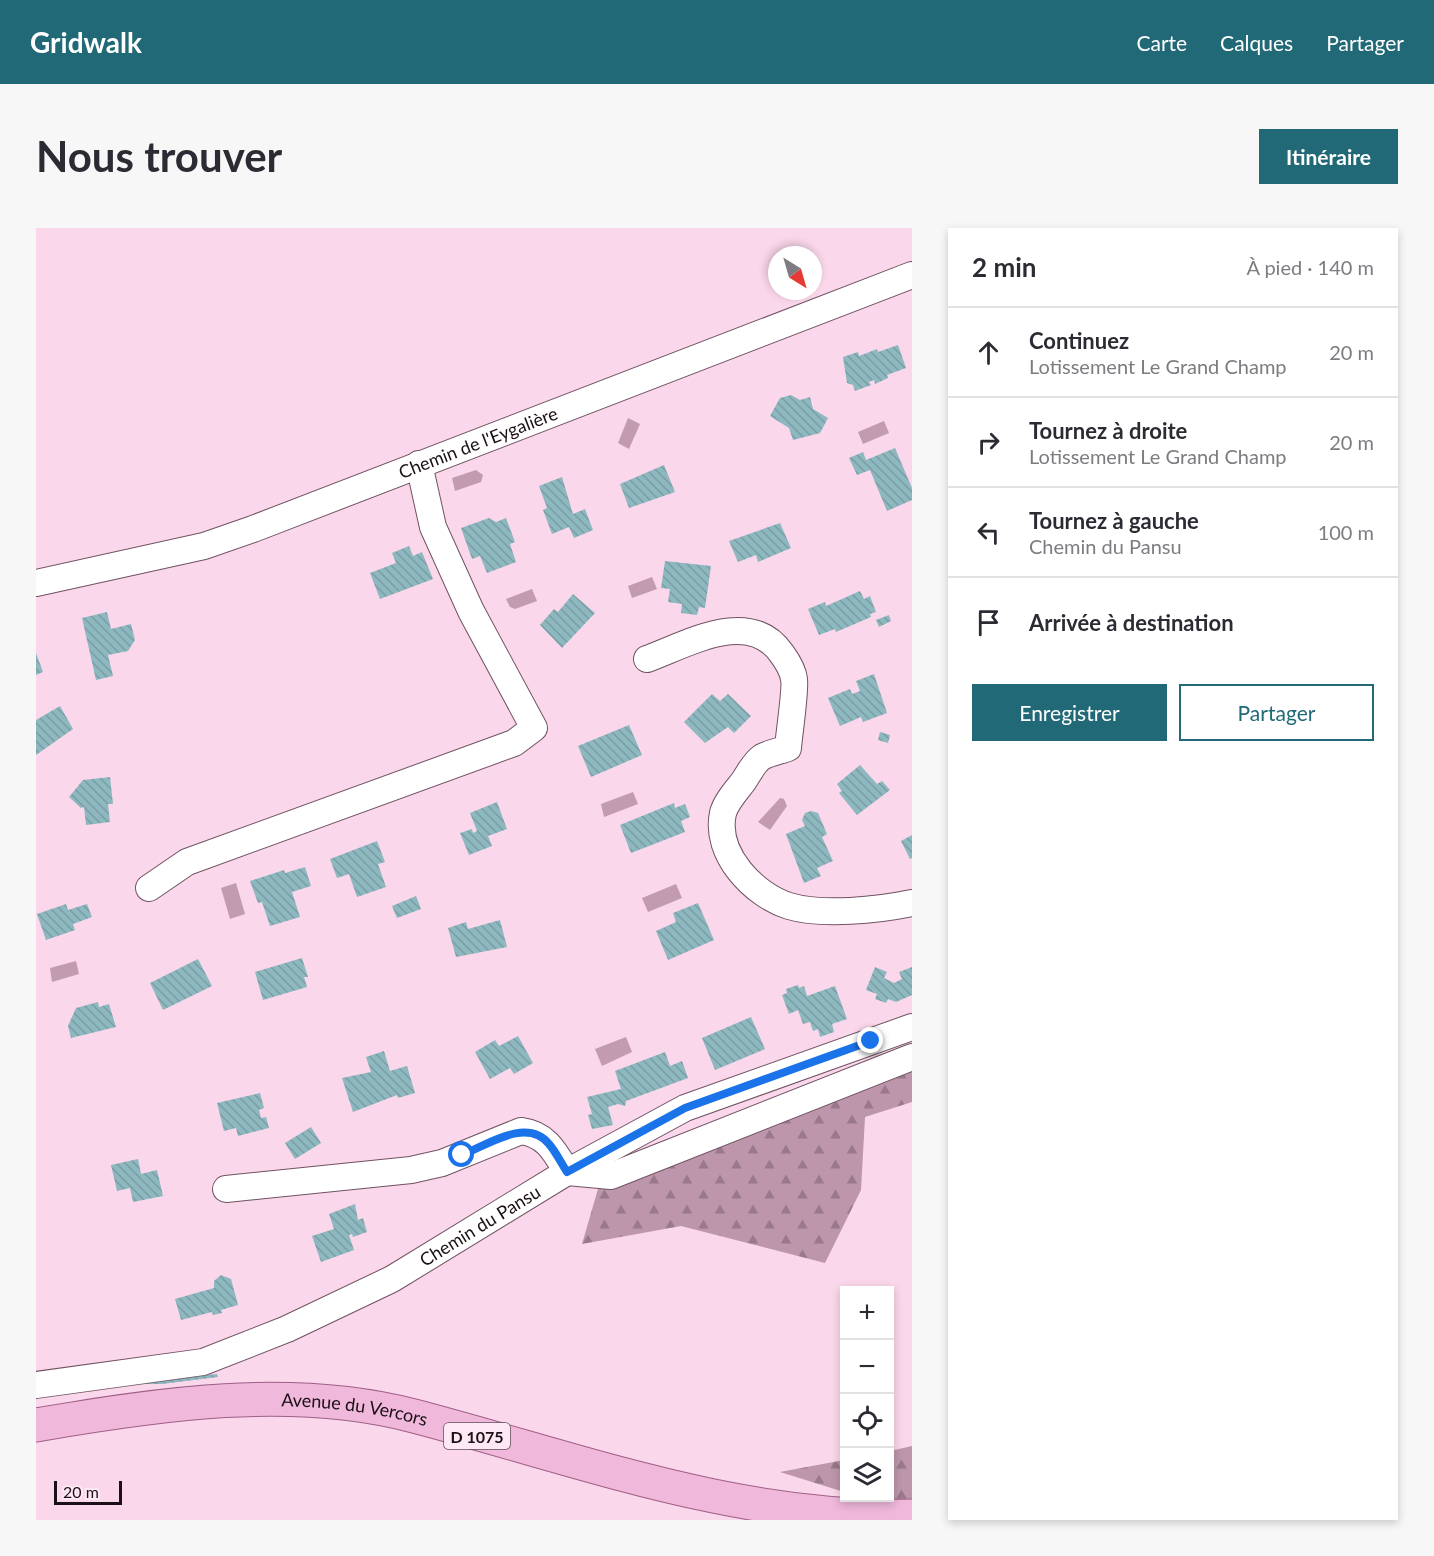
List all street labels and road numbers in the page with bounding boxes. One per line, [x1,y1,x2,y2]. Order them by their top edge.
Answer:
street label: Chemin de l'Eygalière [395,402,561,483]
street label: Chemin du Pansu [415,1180,544,1271]
street label: Avenue du Vercors [281,1388,430,1430]
road number: D 1075 [444,1423,510,1449]

